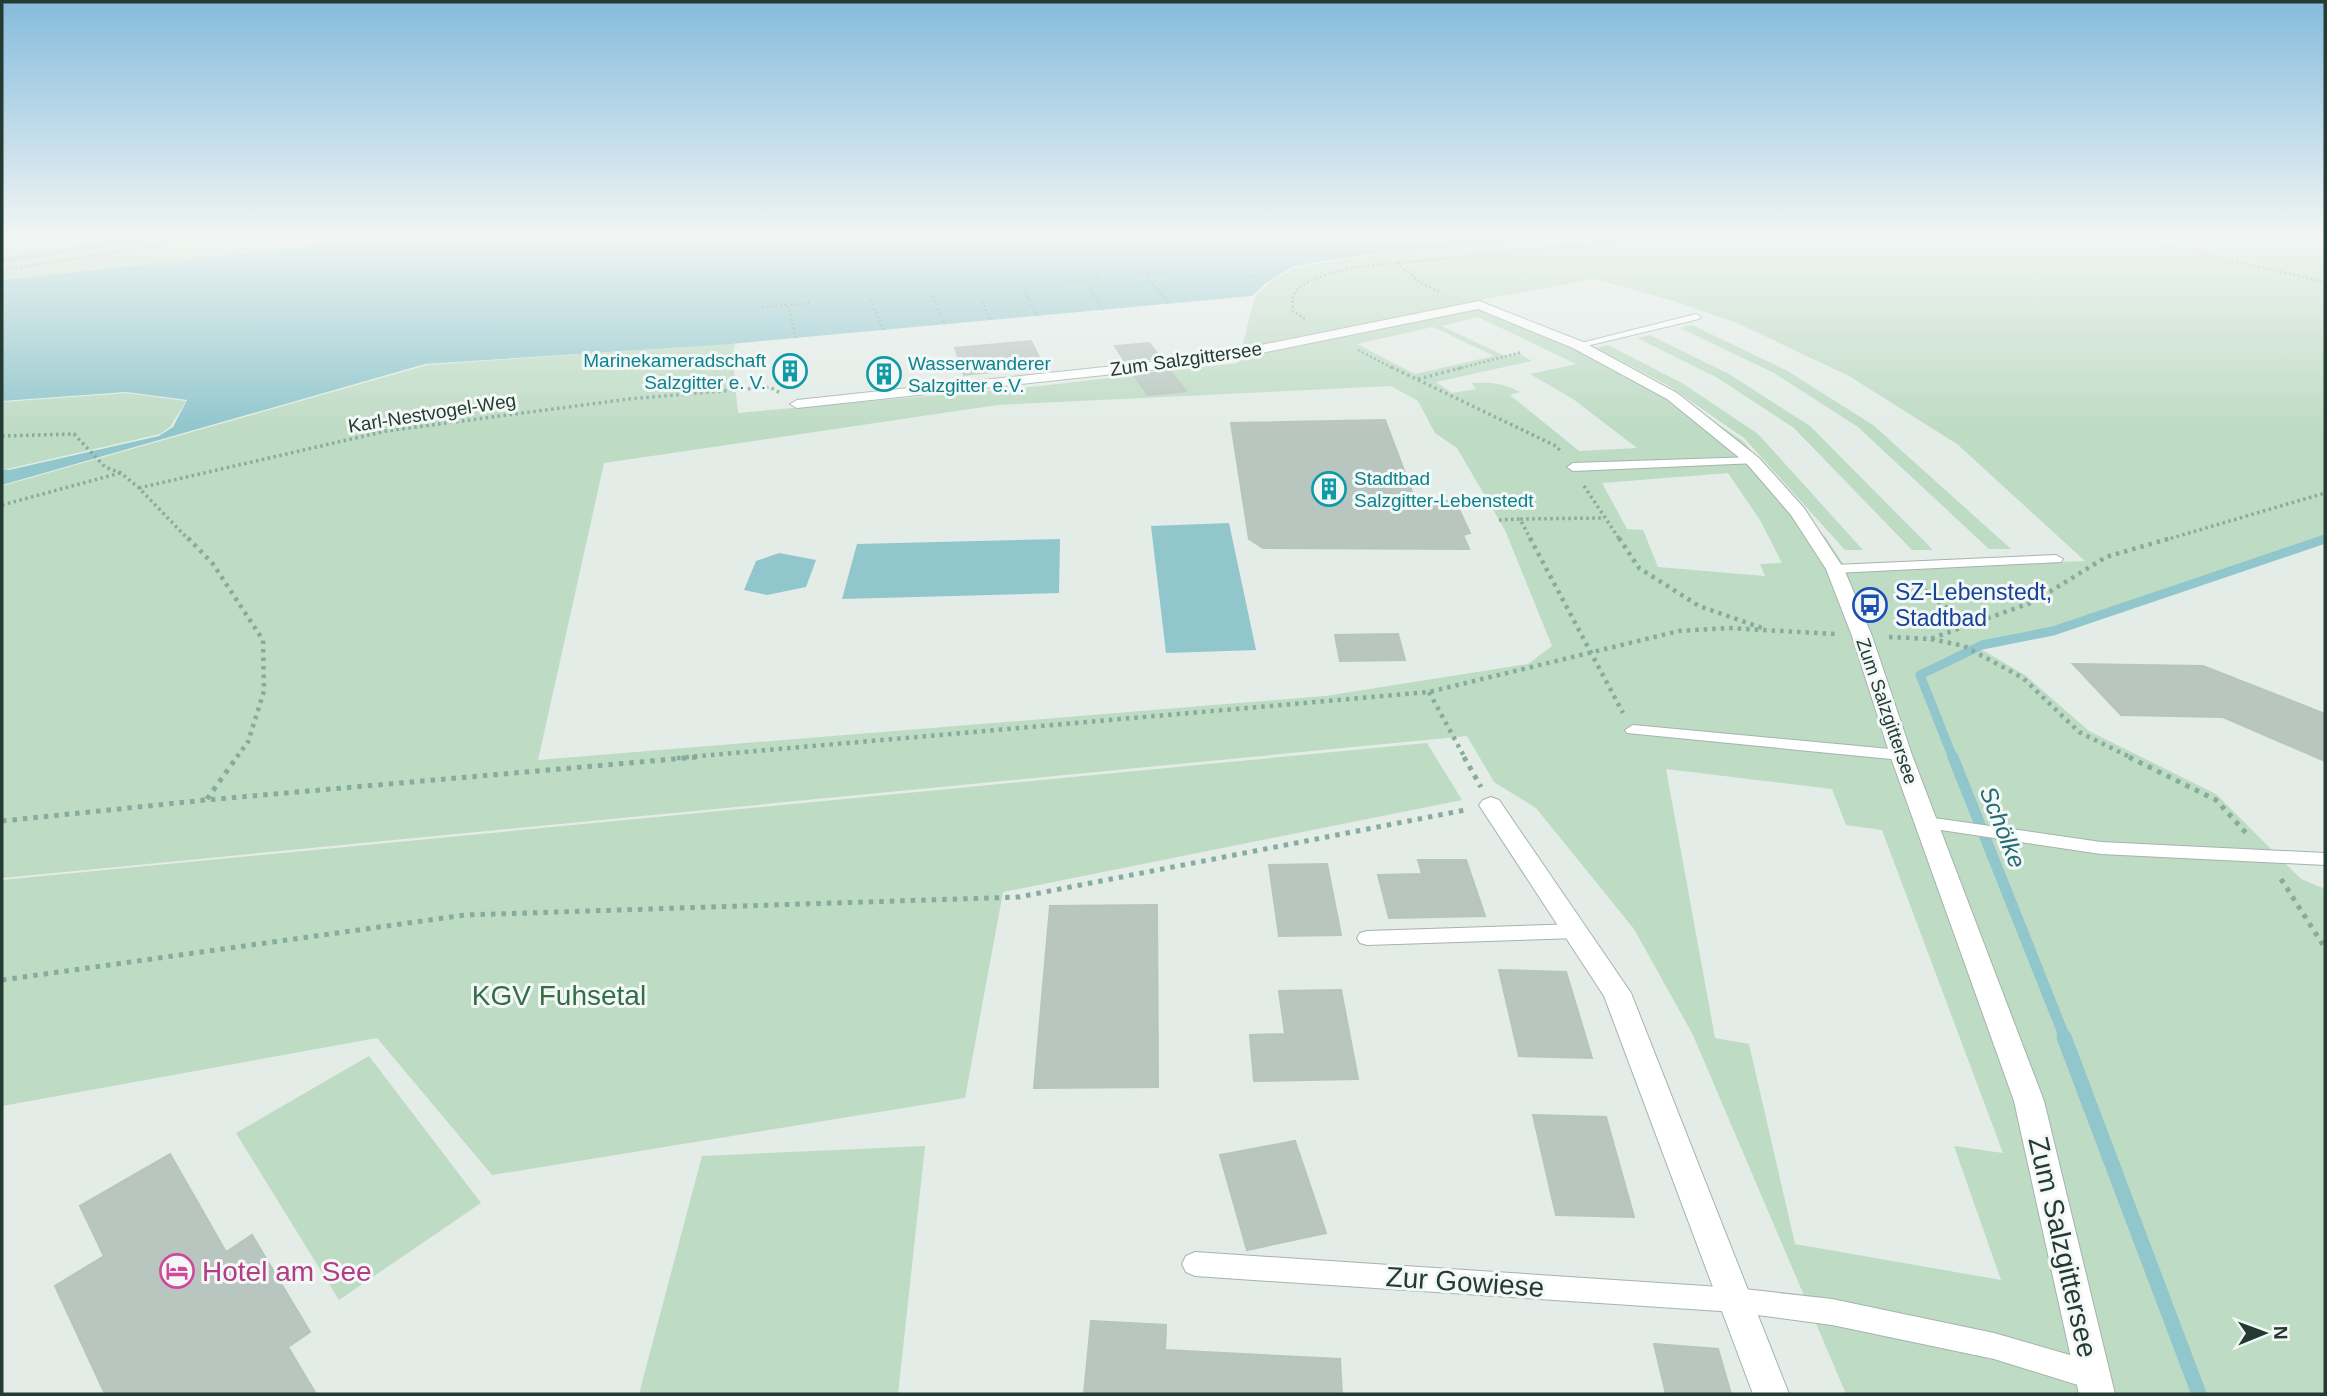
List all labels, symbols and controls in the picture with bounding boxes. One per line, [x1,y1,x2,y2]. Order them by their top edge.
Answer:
street label: Zum Salzgittersee [1109,338,1263,380]
place label: Marinekameradschaft Salzgitter e. V. [583,350,767,393]
building icon: Marinekameradschaft Salzgitter e. V. [771,352,809,390]
place label: Wasserwanderer Salzgitter e.V. [908,353,1052,396]
building icon: Wasserwanderer Salzgitter e.V. [865,355,903,393]
street label: Karl-Nestvogel-Weg [347,389,517,437]
place label: Stadtbad Salzgitter-Lebenstedt [1354,468,1534,511]
building icon: Stadtbad Salzgitter-Lebenstedt [1310,470,1348,508]
place label: SZ-Lebenstedt, Stadtbad [1895,579,2052,631]
bus stop icon: SZ-Lebenstedt, Stadtbad [1851,586,1889,624]
street label: Zum Salzgittersee [1852,635,1922,787]
water label: Schölke [1974,782,2032,872]
park label: KGV Fuhsetal [472,980,646,1011]
street label: Zum Salzgittersee [2023,1134,2103,1360]
hotel icon: Hotel am See [158,1252,196,1290]
place label: Hotel am See [202,1256,372,1287]
street label: Zur Gowiese [1385,1261,1545,1303]
north arrow [2229,1298,2299,1368]
text: N [2270,1326,2291,1340]

